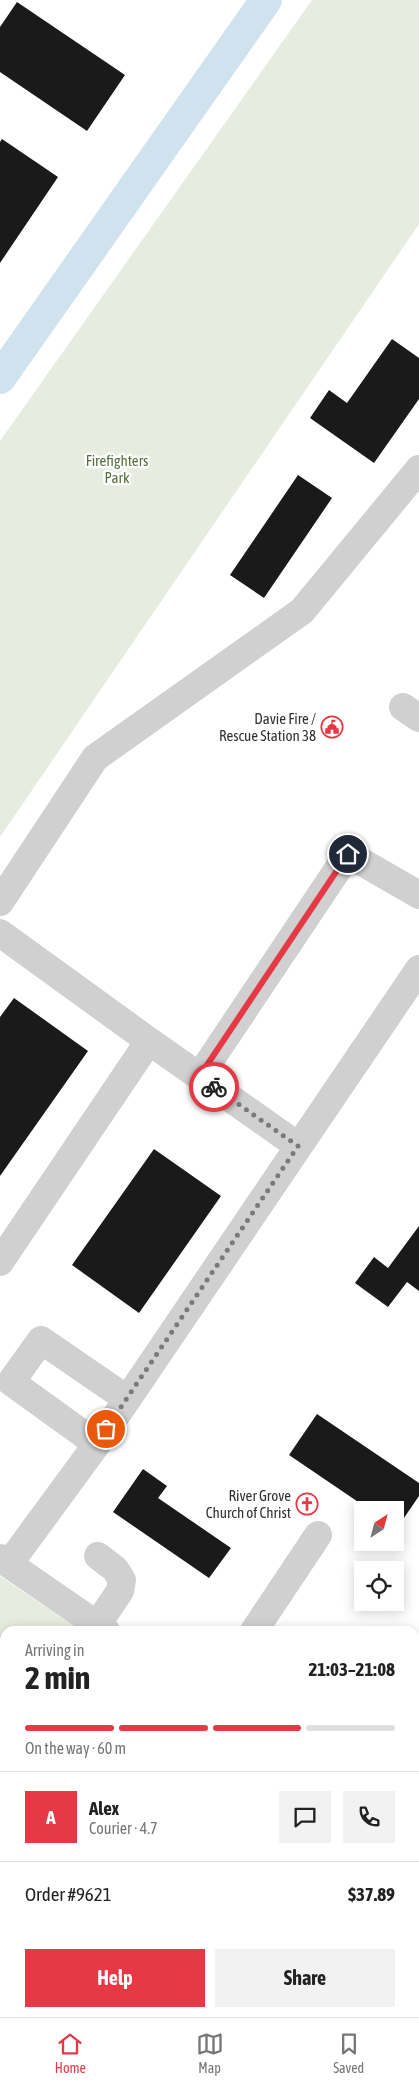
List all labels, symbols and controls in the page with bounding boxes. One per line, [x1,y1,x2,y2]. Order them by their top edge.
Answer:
park label: Firefighters Park [86,452,148,486]
place label: Davie Fire / Rescue Station 38 [219,710,316,744]
public building icon: Davie Fire / Rescue Station 38 [320,715,344,739]
pin [327,833,369,875]
icon: home [334,840,362,868]
courier [189,1062,239,1112]
icon: bike [200,1073,228,1101]
pin [85,1408,127,1450]
icon: bag [92,1415,120,1443]
place label: River Grove Church of Christ [206,1487,291,1521]
church icon: River Grove Church of Christ [295,1492,319,1516]
north arrow [354,1501,404,1551]
map controls [354,1501,404,1611]
button: locate [354,1561,404,1611]
text: Arriving in [25,1641,85,1659]
text: 21:03–21:08 [308,1658,395,1680]
text: 2 min [25,1659,90,1696]
text: On the way · 60 m [25,1739,126,1757]
button: chat [279,1791,331,1843]
button: phone [343,1791,395,1843]
text: Alex [89,1797,119,1819]
text: A [46,1806,56,1828]
text: Courier · 4.7 [89,1819,158,1837]
text: Order #9621 [25,1883,112,1905]
text: $37.89 [348,1883,395,1905]
button: Help [25,1949,205,2007]
button: Share [215,1949,395,2007]
tab: Home [55,2030,86,2076]
tab: Map [196,2030,224,2076]
tab: Saved [333,2030,364,2076]

